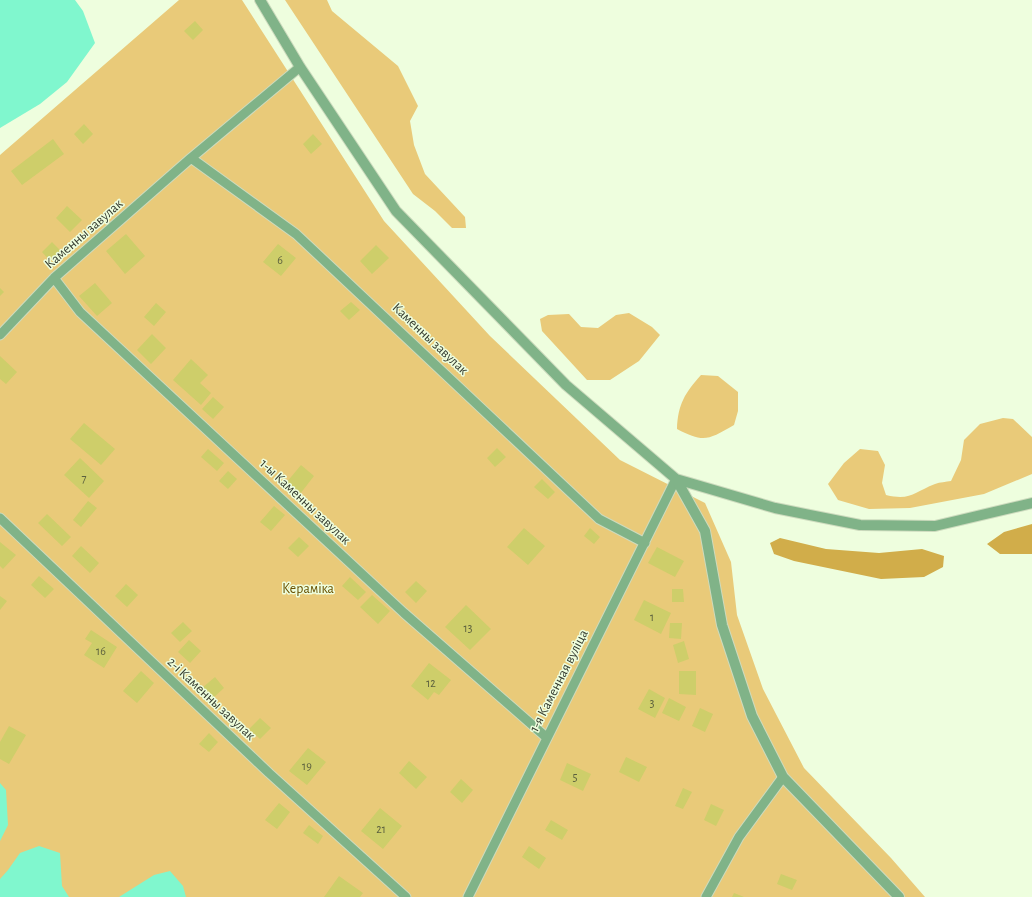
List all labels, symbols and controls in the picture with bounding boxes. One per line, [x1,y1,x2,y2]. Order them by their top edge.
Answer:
street label: Каменны завулак [42,196,126,271]
house number: 6 [277,254,283,266]
street label: Каменны завулак [389,300,471,378]
street label: 1-ы Каменны завулак [257,457,353,548]
house number: 7 [81,472,87,484]
park label: Кераміка [282,582,335,596]
house number: 1 [650,611,654,623]
house number: 13 [463,622,473,634]
street label: 1-я Каменная вуліца [527,627,591,734]
house number: 16 [96,645,106,657]
street label: 2-і Каменны завулак [164,655,258,744]
house number: 12 [426,677,436,689]
house number: 3 [650,697,655,709]
house number: 19 [302,760,312,772]
house number: 5 [572,771,578,783]
house number: 21 [376,823,386,835]

